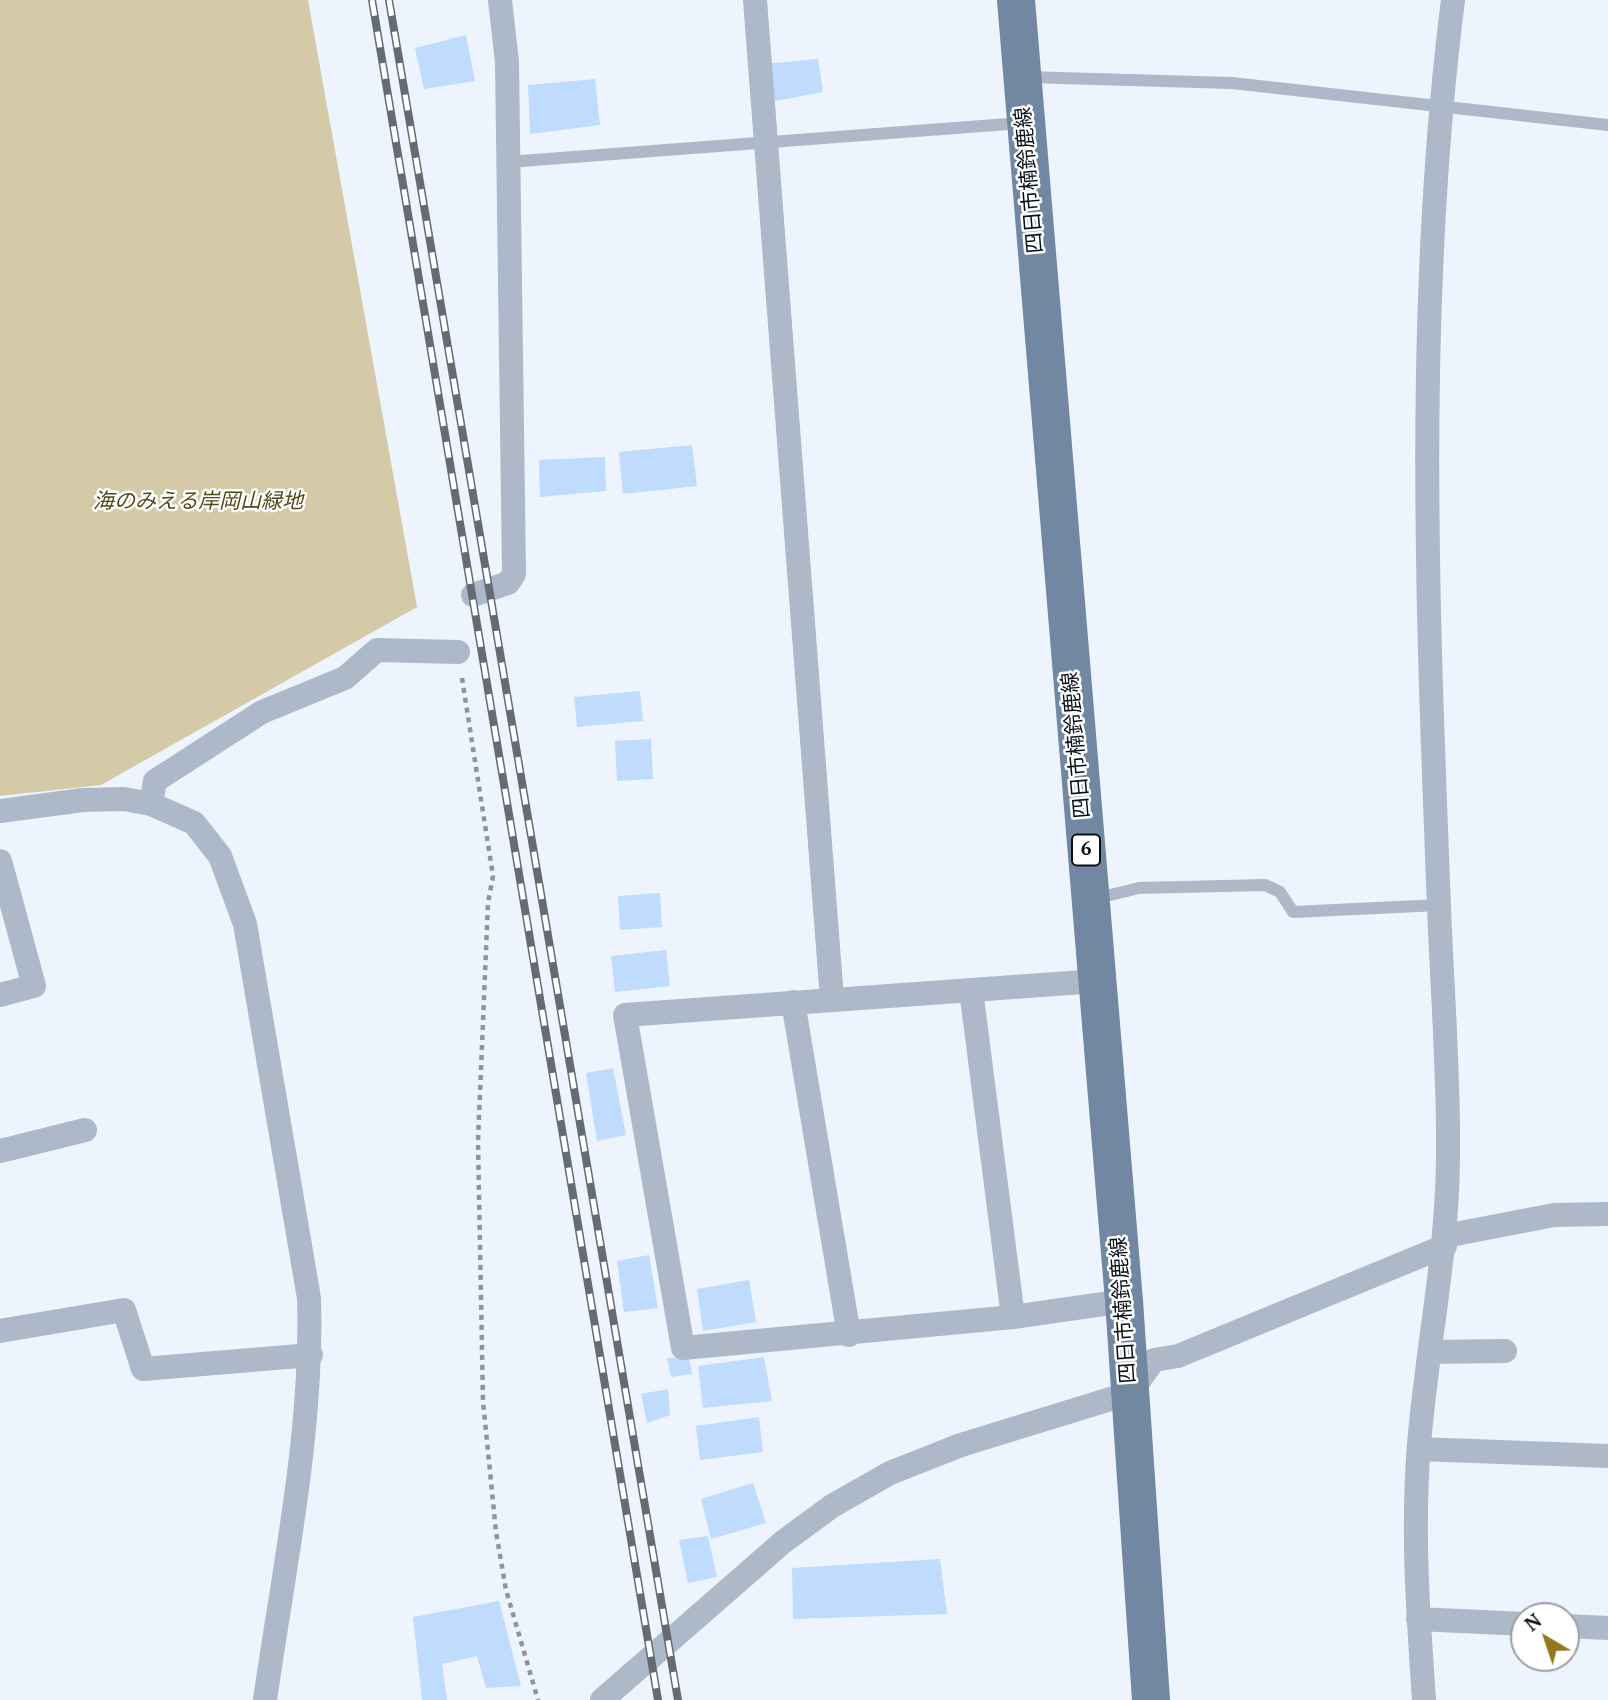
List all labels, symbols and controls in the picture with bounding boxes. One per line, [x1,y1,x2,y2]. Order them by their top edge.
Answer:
street label: 四日市楠鈴鹿線 [1011,106,1049,254]
park label: 海のみえる岸岡山緑地 [93,489,303,515]
street label: 四日市楠鈴鹿線 [1058,671,1096,819]
road number: 6 [1072,834,1100,866]
street label: 四日市楠鈴鹿線 [1106,1236,1142,1384]
north arrow [1510,1602,1580,1672]
text: N [1519,1608,1546,1636]

